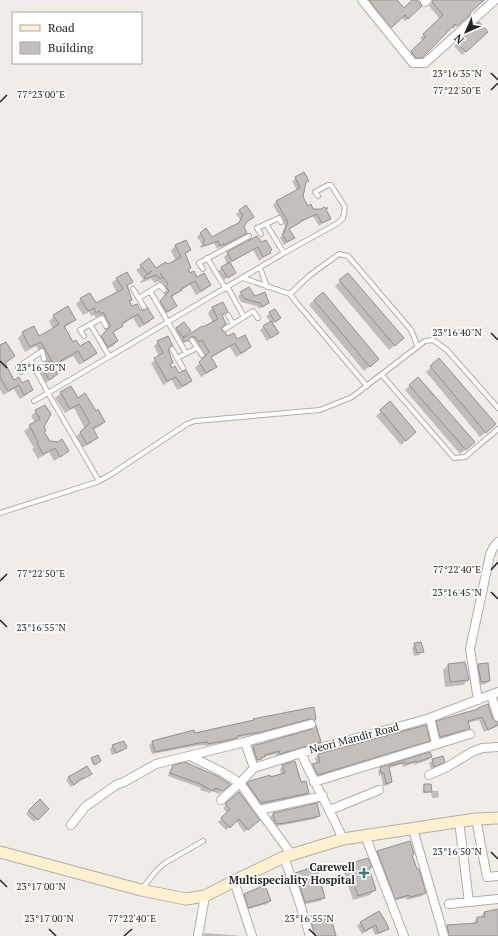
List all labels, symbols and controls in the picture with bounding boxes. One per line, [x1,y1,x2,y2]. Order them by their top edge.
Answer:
legend [12,12,142,64]
north arrow [446,12,486,52]
text: Road [48,20,75,35]
text: N [451,31,467,47]
text: Building [48,40,94,55]
text: 23°16'35"N [432,67,482,80]
text: 77°22'50"E [433,84,481,97]
text: 77°23'00"E [17,88,65,101]
text: 23°16'40"N [432,326,482,339]
text: 23°16'50"N [16,361,66,374]
text: 77°22'40"E [433,563,481,576]
text: 77°22'50"E [17,567,65,580]
text: 23°16'45"N [432,586,482,599]
text: 23°16'55"N [16,621,66,634]
street label: Neori Mandir Road [308,719,400,757]
text: 23°16'50"N [432,845,482,858]
place label: Carewell Multispeciality Hospital [229,860,355,887]
marker: Carewell Multispeciality Hospital [358,867,370,879]
text: 23°17'00"N [16,880,66,893]
text: 23°17'00"N [24,912,74,925]
text: 77°22'40"E [108,912,156,925]
text: 23°16'55"N [284,912,334,925]

